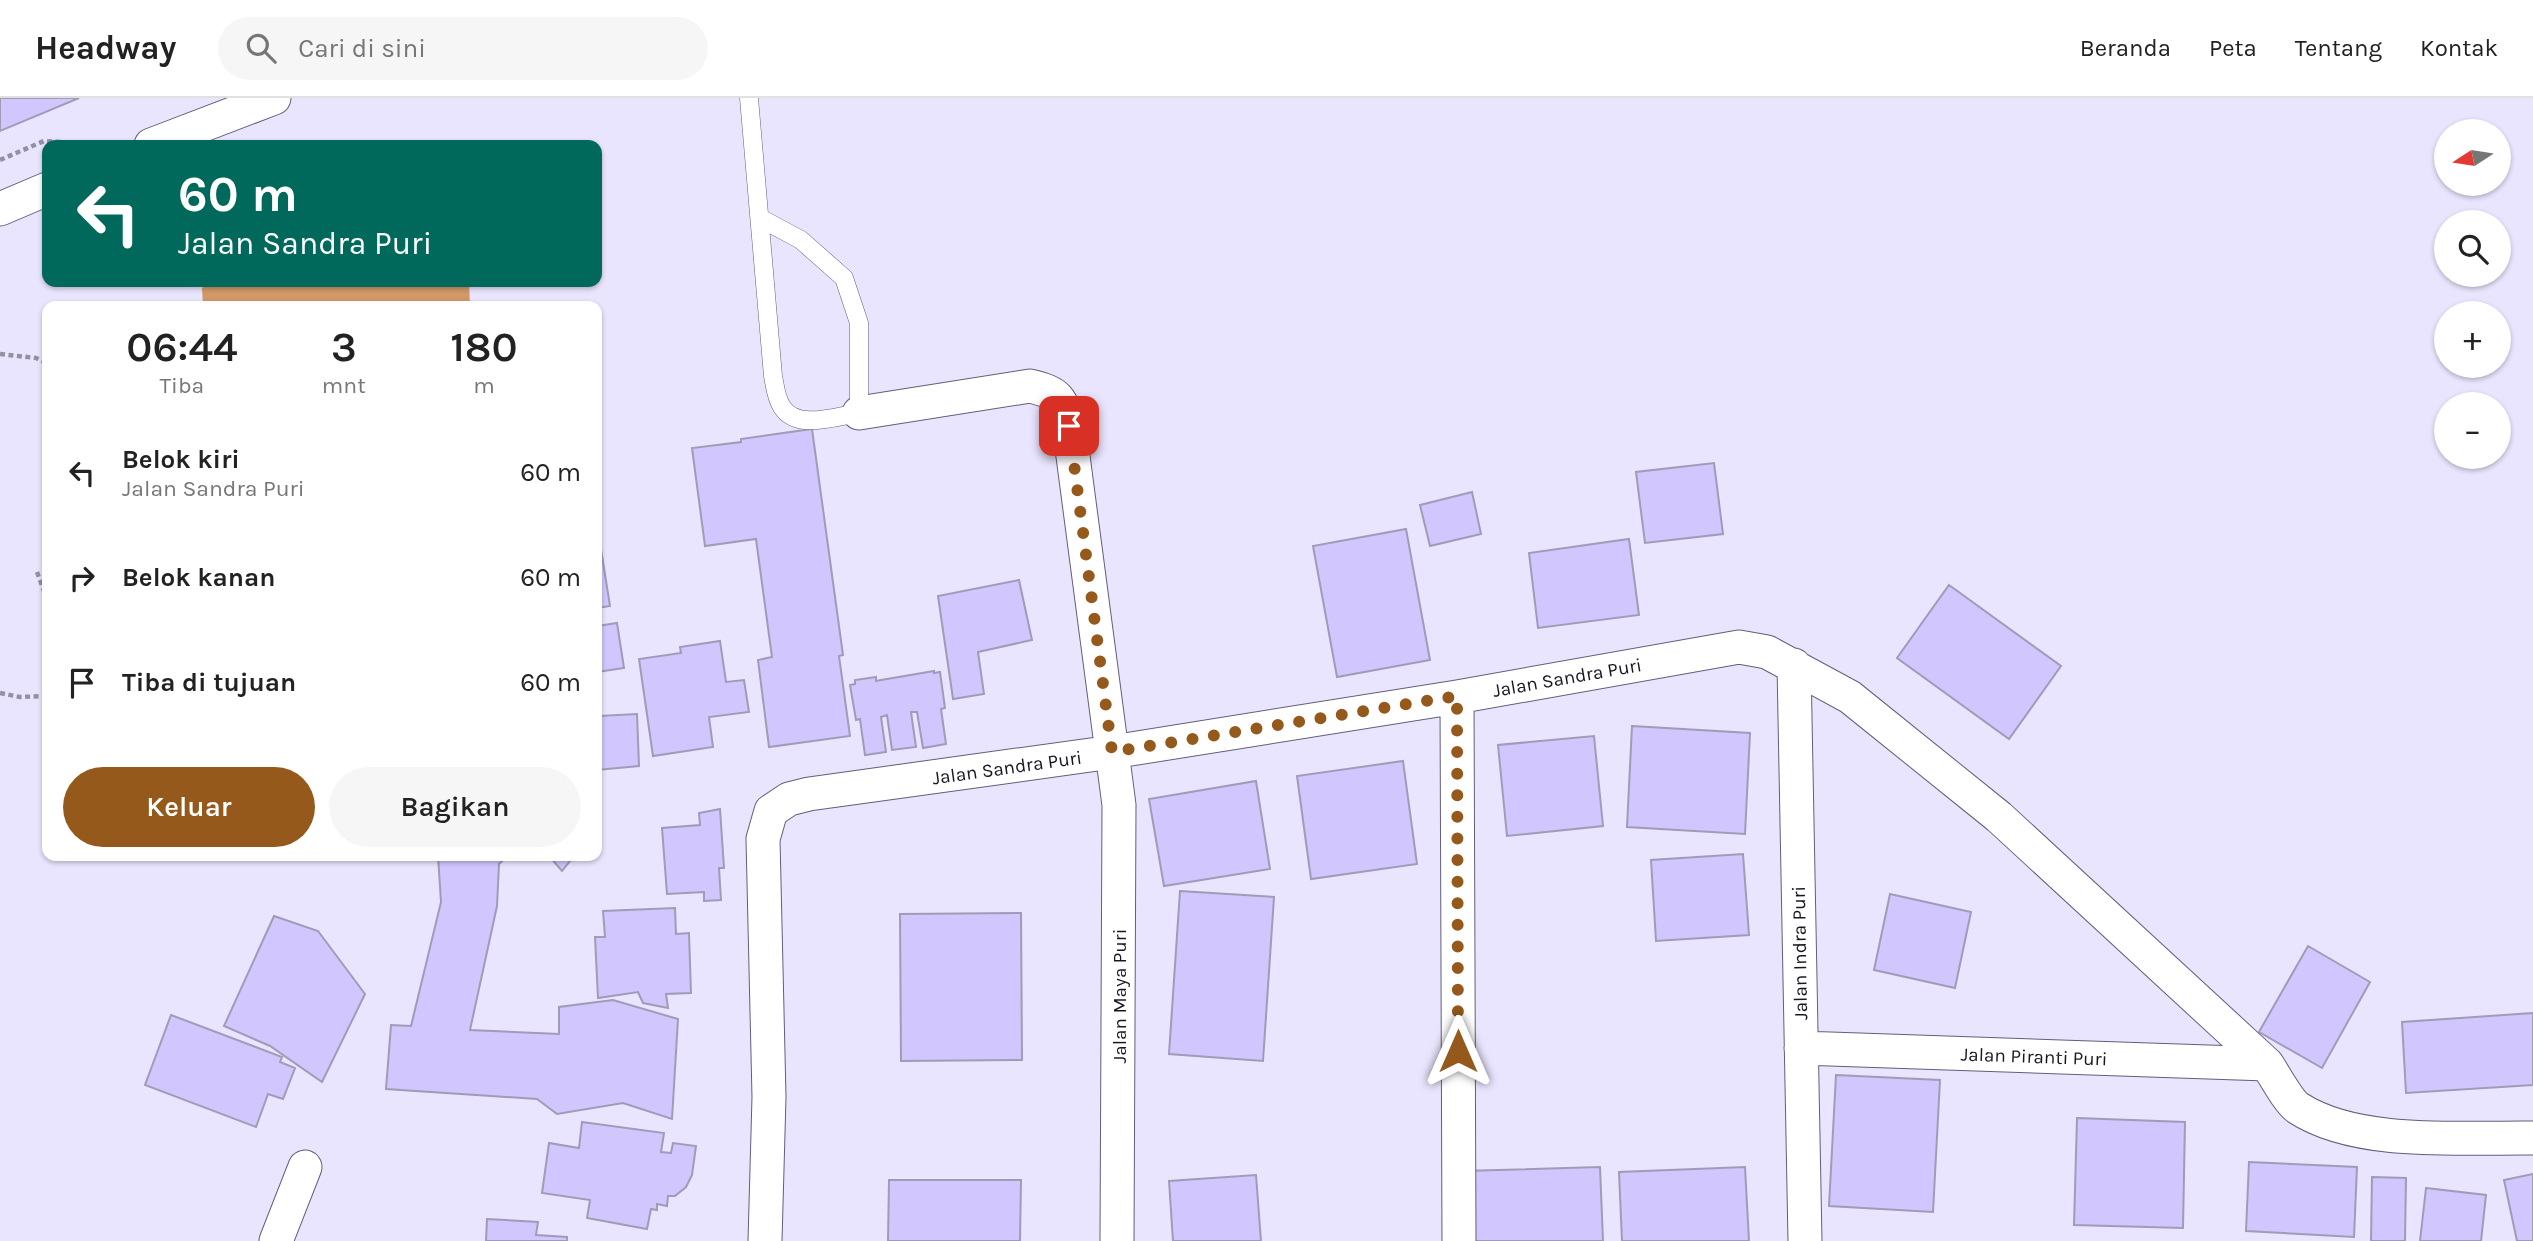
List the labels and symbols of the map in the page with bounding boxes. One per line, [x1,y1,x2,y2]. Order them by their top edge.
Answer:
north arrow [2434,119,2511,196]
pin [1039,396,1099,456]
street label: Jalan Sandra Puri [1491,654,1643,702]
street label: Jalan Sandra Puri [931,747,1083,789]
street label: Jalan Indra Puri [1788,886,1812,1020]
street label: Jalan Maya Puri [1109,929,1131,1063]
position arrow [1421,1014,1495,1088]
street label: Jalan Piranti Puri [1960,1043,2108,1071]

